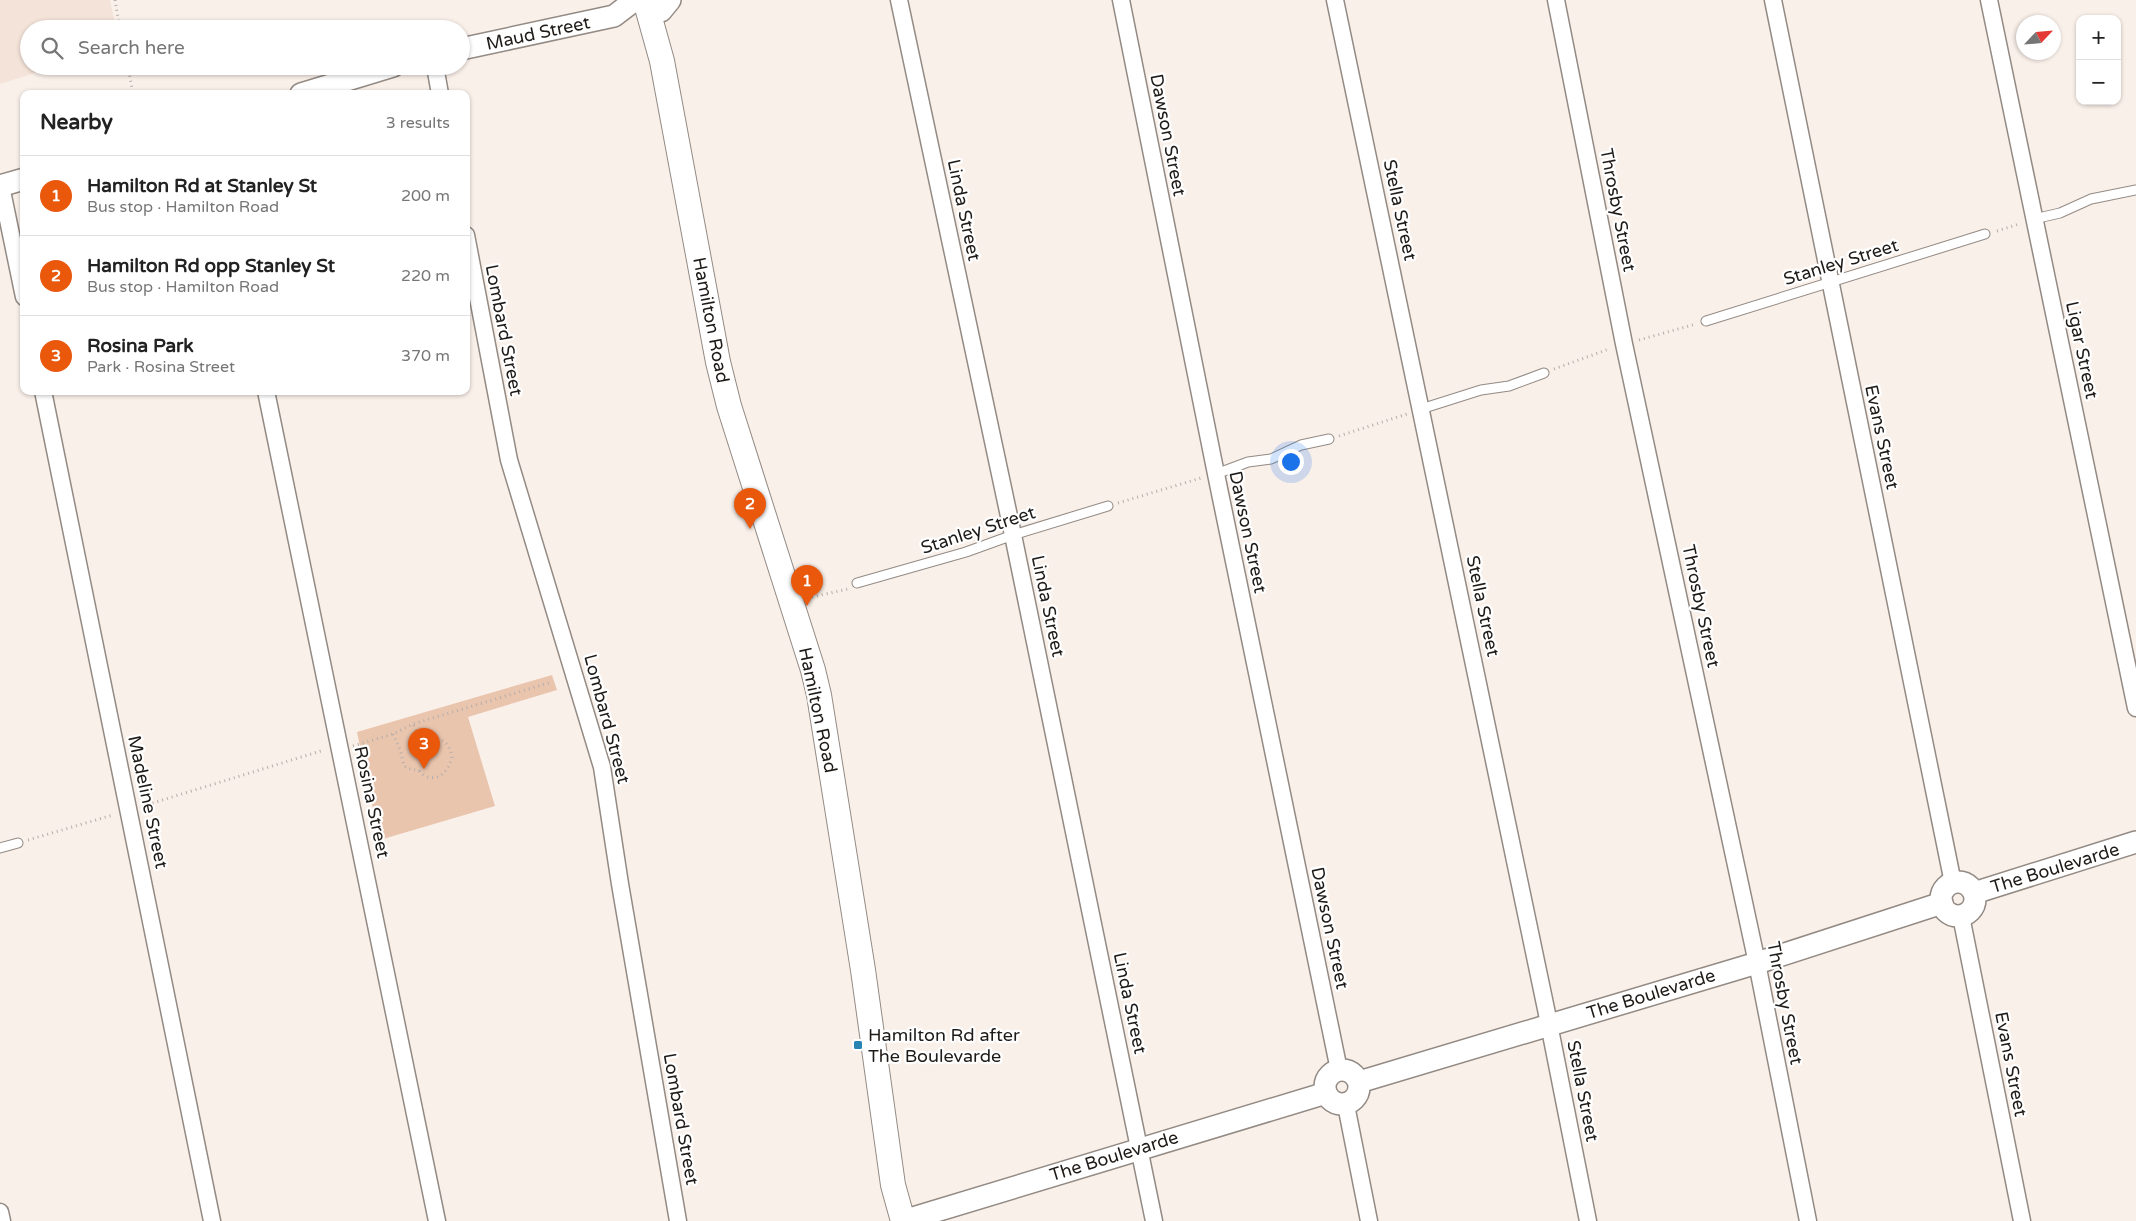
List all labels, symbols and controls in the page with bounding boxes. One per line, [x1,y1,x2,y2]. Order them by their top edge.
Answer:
street label: Maud Street [484,11,592,55]
north arrow [2016,15,2061,60]
map controls [2076,15,2121,105]
button: + [2076,15,2121,60]
search box [20,20,470,75]
icon: search [38,34,66,62]
text: Search here [78,37,185,59]
button: − [2076,60,2121,105]
street label: Dawson Street [1145,72,1191,198]
text: Nearby [40,110,113,135]
text: 3 results [386,113,450,133]
street label: Throsby Street [1595,147,1641,274]
street label: Linda Street [942,157,986,263]
street label: Stella Street [1379,157,1421,263]
text: Hamilton Rd at Stanley St [87,175,317,197]
text: 1 [51,186,61,206]
text: 200 m [401,186,450,206]
text: Bus stop · Hamilton Road [87,197,279,217]
street label: Stanley Street [1781,234,1901,290]
text: Hamilton Rd opp Stanley St [87,255,335,277]
street label: Hamilton Road [688,255,734,385]
street label: Lombard Street [480,262,528,398]
text: 2 [51,266,61,286]
text: 220 m [401,266,450,286]
text: Bus stop · Hamilton Road [87,277,279,297]
street label: Ligar Street [2061,299,2103,401]
text: Rosina Park [87,335,194,357]
text: 3 [51,346,61,366]
text: 370 m [401,346,450,366]
text: Park · Rosina Street [87,357,235,377]
street label: Evans Street [1860,383,1904,491]
your location [1278,449,1304,475]
street label: Dawson Street [1224,469,1272,595]
pin: 2 [734,488,766,529]
street label: Stanley Street [918,501,1038,559]
street label: Throsby Street [1677,543,1725,670]
street label: Linda Street [1026,553,1070,659]
street label: Stella Street [1462,553,1504,659]
pin: 1 [791,565,823,606]
street label: Hamilton Road [794,645,842,775]
street label: Lombard Street [579,652,635,786]
pin: 3 [408,728,440,769]
street label: Madeline Street [123,734,173,871]
street label: Rosina Street [349,744,395,860]
street label: The Boulevarde [1988,838,2122,898]
street label: Dawson Street [1306,865,1354,991]
street label: Throsby Street [1762,940,1808,1067]
street label: Linda Street [1108,950,1152,1056]
street label: The Boulevarde [1584,964,1718,1024]
street label: Evans Street [1990,1010,2032,1118]
place label: Hamilton Rd after The Boulevarde [868,1024,1020,1067]
street label: Stella Street [1562,1038,1604,1144]
marker: Hamilton Rd after The Boulevarde [852,1039,864,1051]
street label: Lombard Street [659,1051,703,1187]
street label: The Boulevarde [1047,1126,1181,1186]

